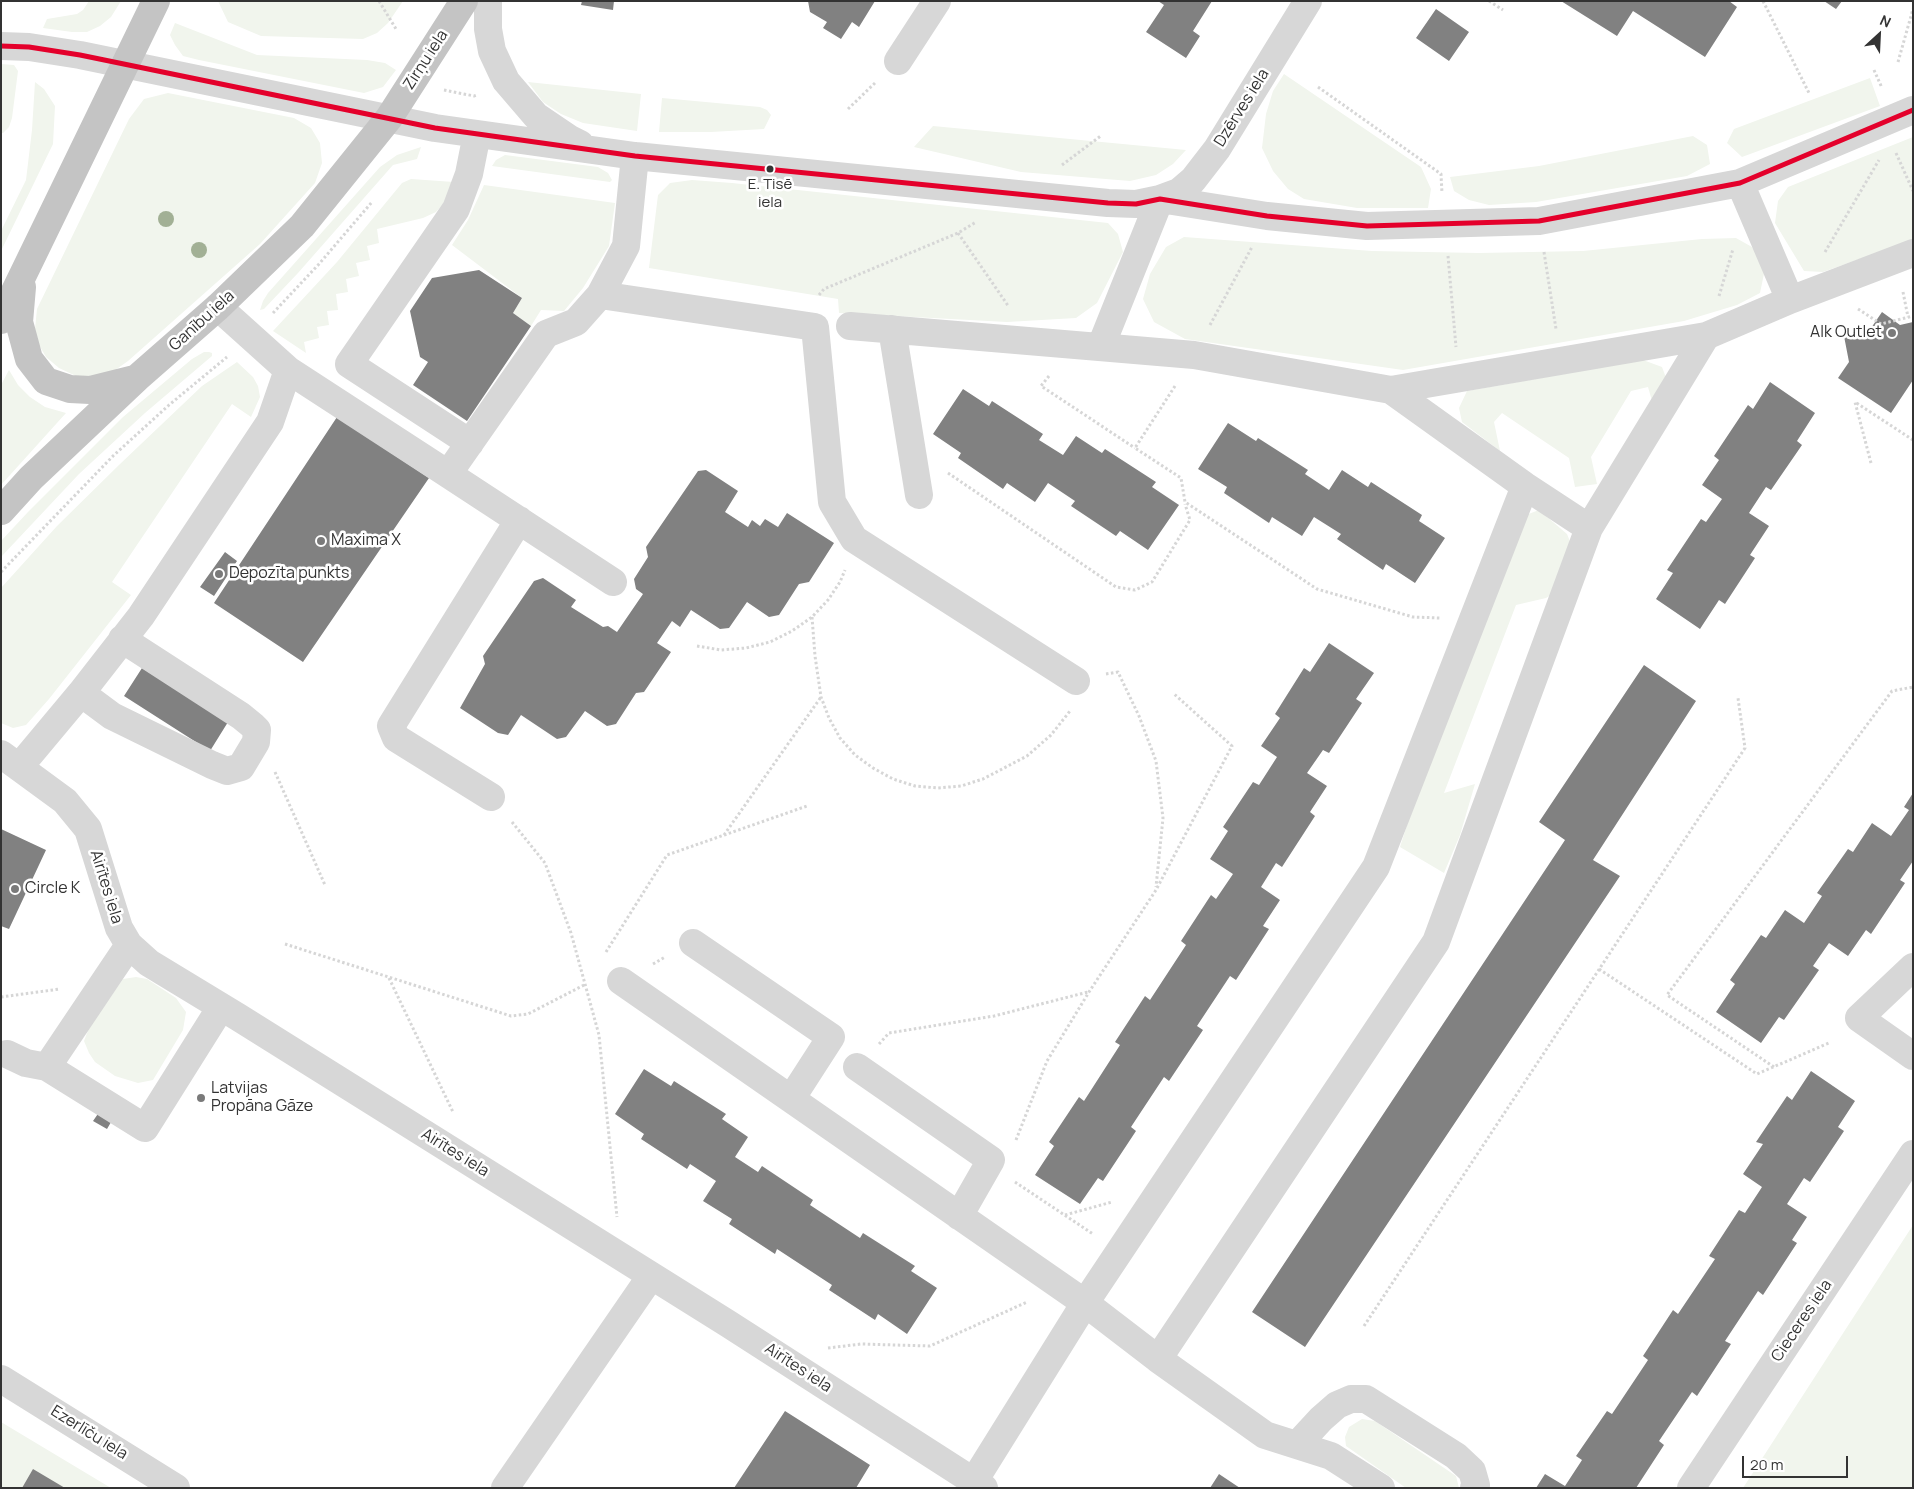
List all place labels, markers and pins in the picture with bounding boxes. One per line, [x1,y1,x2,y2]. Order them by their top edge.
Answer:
marker: E. Tisē iela [765,164,775,174]
place label: E. Tisē iela [748,176,792,211]
place label: Alk Outlet [1810,323,1882,343]
marker: Alk Outlet [1886,327,1898,339]
place label: Maxima X [331,531,401,551]
marker: Maxima X [315,535,327,547]
place label: Depozīta punkts [229,564,349,584]
marker: Depozīta punkts [213,568,225,580]
place label: Circle K [25,879,80,899]
marker: Circle K [9,883,21,895]
place label: Latvijas Propāna Gāze [211,1079,313,1117]
marker: Latvijas Propāna Gāze [195,1092,207,1104]

